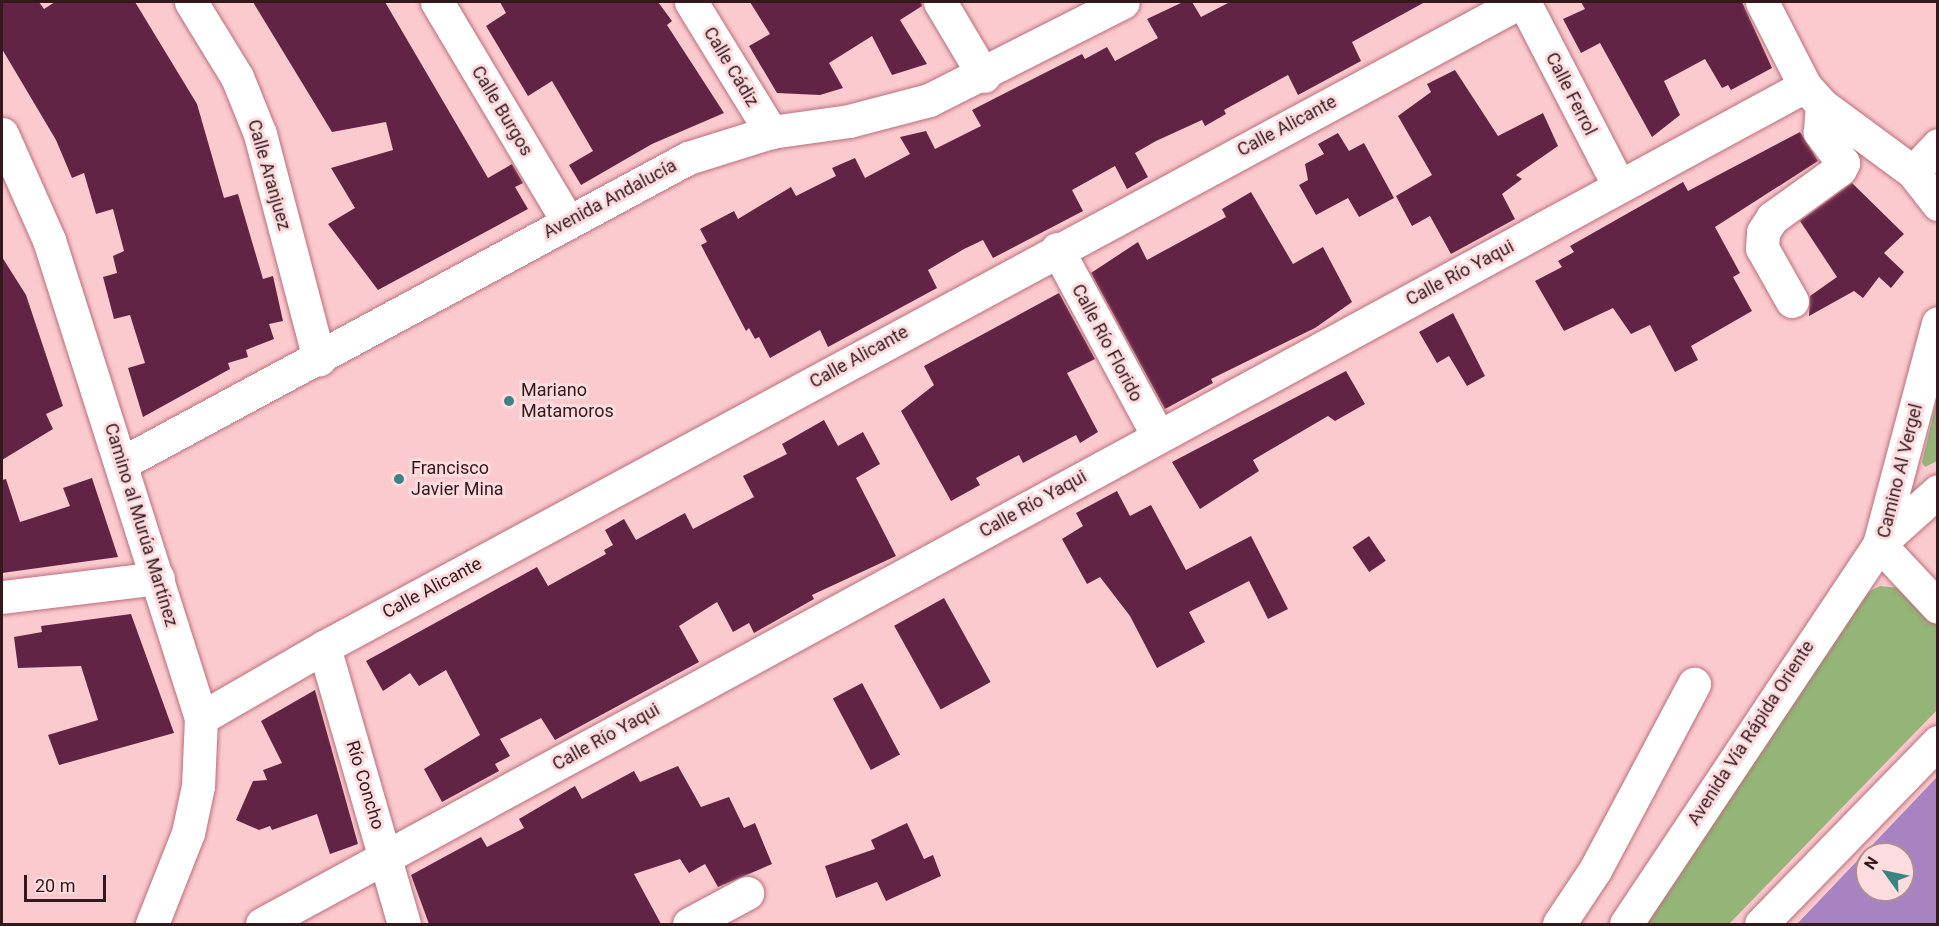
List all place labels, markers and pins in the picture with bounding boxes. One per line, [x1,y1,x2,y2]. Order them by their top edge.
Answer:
place label: Mariano Matamoros [521,380,614,422]
marker: Mariano Matamoros [502,394,516,408]
place label: Francisco Javier Mina [411,458,504,500]
marker: Francisco Javier Mina [392,472,406,486]

